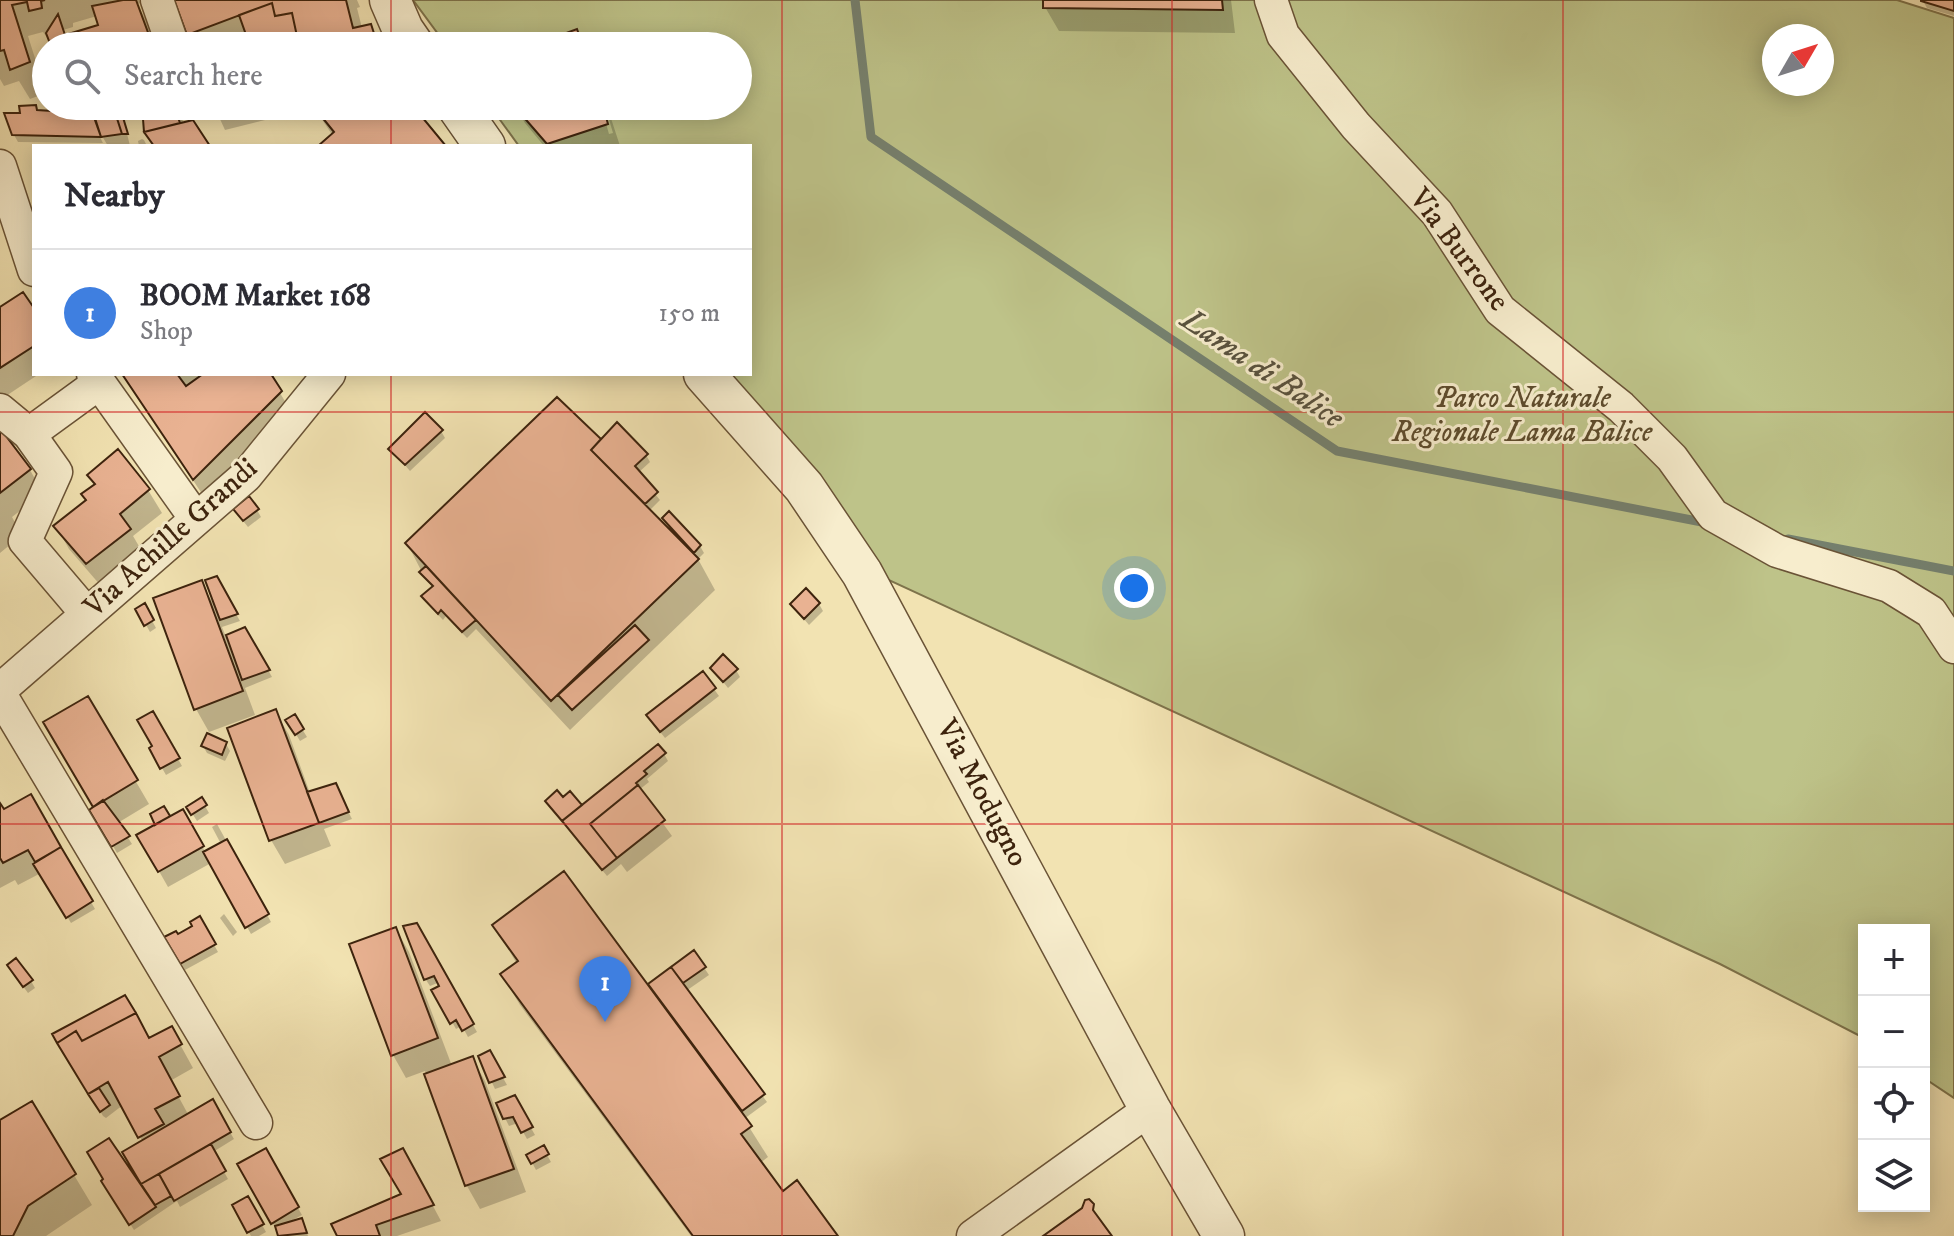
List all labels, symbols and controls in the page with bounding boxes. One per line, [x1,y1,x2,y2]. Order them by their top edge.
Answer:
north arrow [1762,24,1834,96]
search box [32,32,752,120]
icon: search [60,54,104,98]
text: Search here [124,58,263,95]
text: Nearby [64,175,165,217]
street label: Via Burrone [1400,181,1517,319]
text: BOOM Market 168 [140,278,371,315]
text: 1 [85,297,95,330]
text: 150 m [659,297,720,330]
water label: Lama di Balice [1171,299,1352,439]
text: Shop [140,315,193,348]
park label: Parco Naturale Regionale Lama Balice [1391,380,1653,451]
street label: Via Achille Grandi [76,450,266,626]
your location [1114,568,1154,608]
street label: Via Modugno [927,712,1036,873]
map controls [1858,924,1930,1212]
button: + [1858,924,1930,996]
pin: 1 [579,956,631,1022]
button: − [1858,996,1930,1068]
button: locate [1858,1068,1930,1140]
button: layers [1858,1140,1930,1212]

